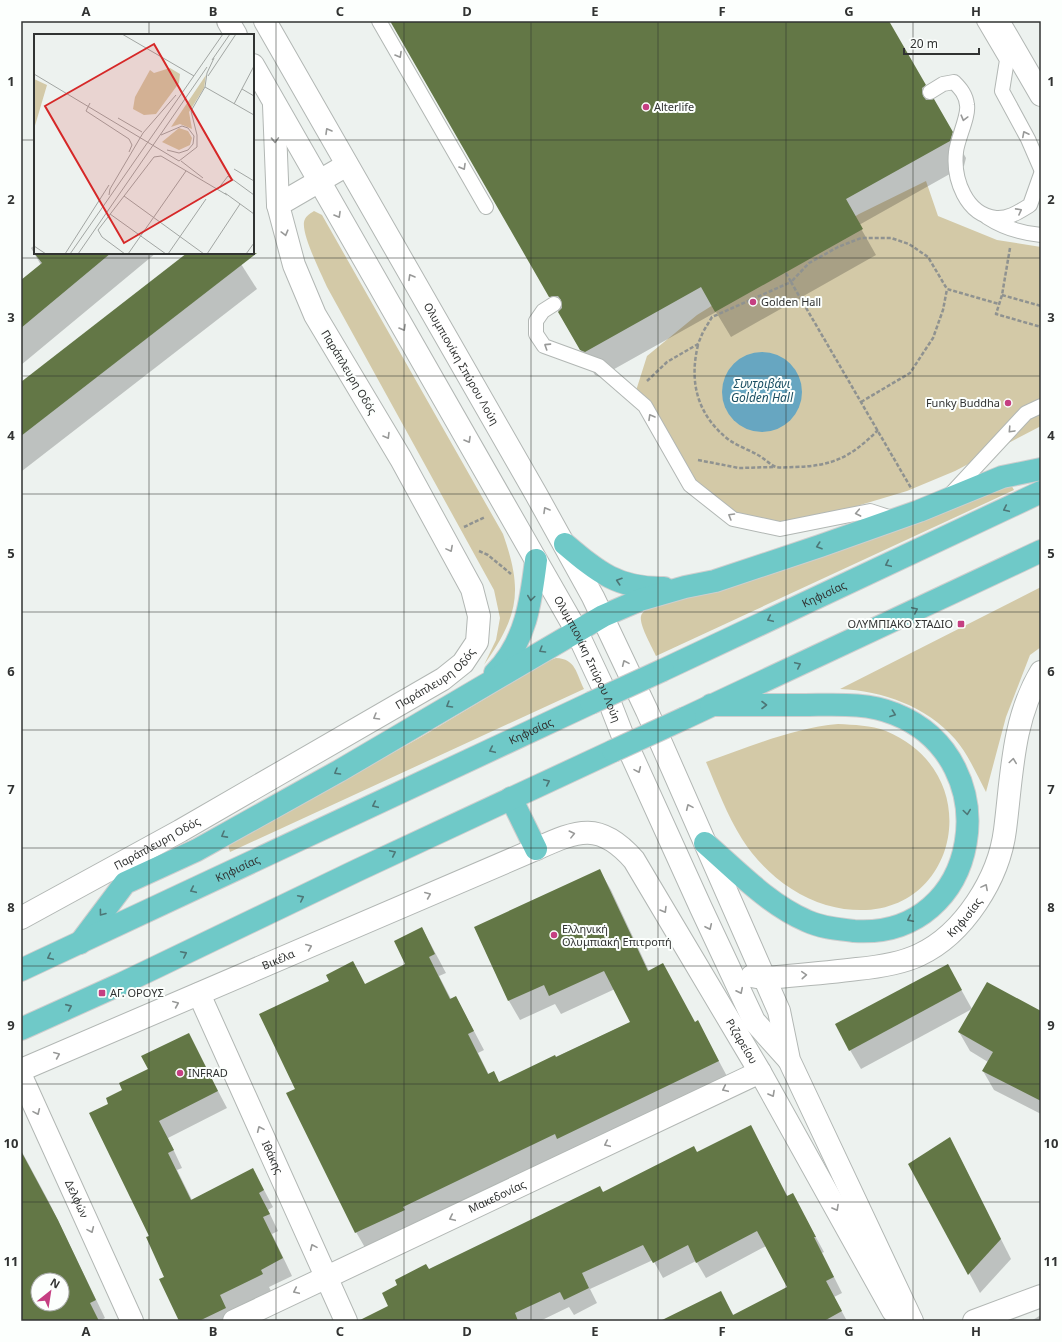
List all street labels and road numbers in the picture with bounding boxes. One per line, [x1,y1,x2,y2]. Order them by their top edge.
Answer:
street label: Ολυμπιονίκη Σπύρου Λούη [421,299,503,427]
street label: Παράπλευρη Οδός [318,327,381,417]
street label: Κηφισίας [799,577,848,611]
street label: Ολυμπιονίκη Σπύρου Λούη [551,593,625,724]
street label: Παράπλευρη Οδός [392,645,478,712]
street label: Κηφισίας [506,714,555,748]
street label: Παράπλευρη Οδός [111,813,202,873]
street label: Κηφισίας [213,851,262,885]
street label: Κηφισίας [943,895,985,940]
street label: Βικέλα [259,945,297,973]
street label: Ριζαρείου [723,1016,762,1067]
street label: Ιθάκης [259,1138,287,1176]
street label: Μακεδονίας [466,1176,528,1216]
street label: Δελφών [62,1177,92,1220]

